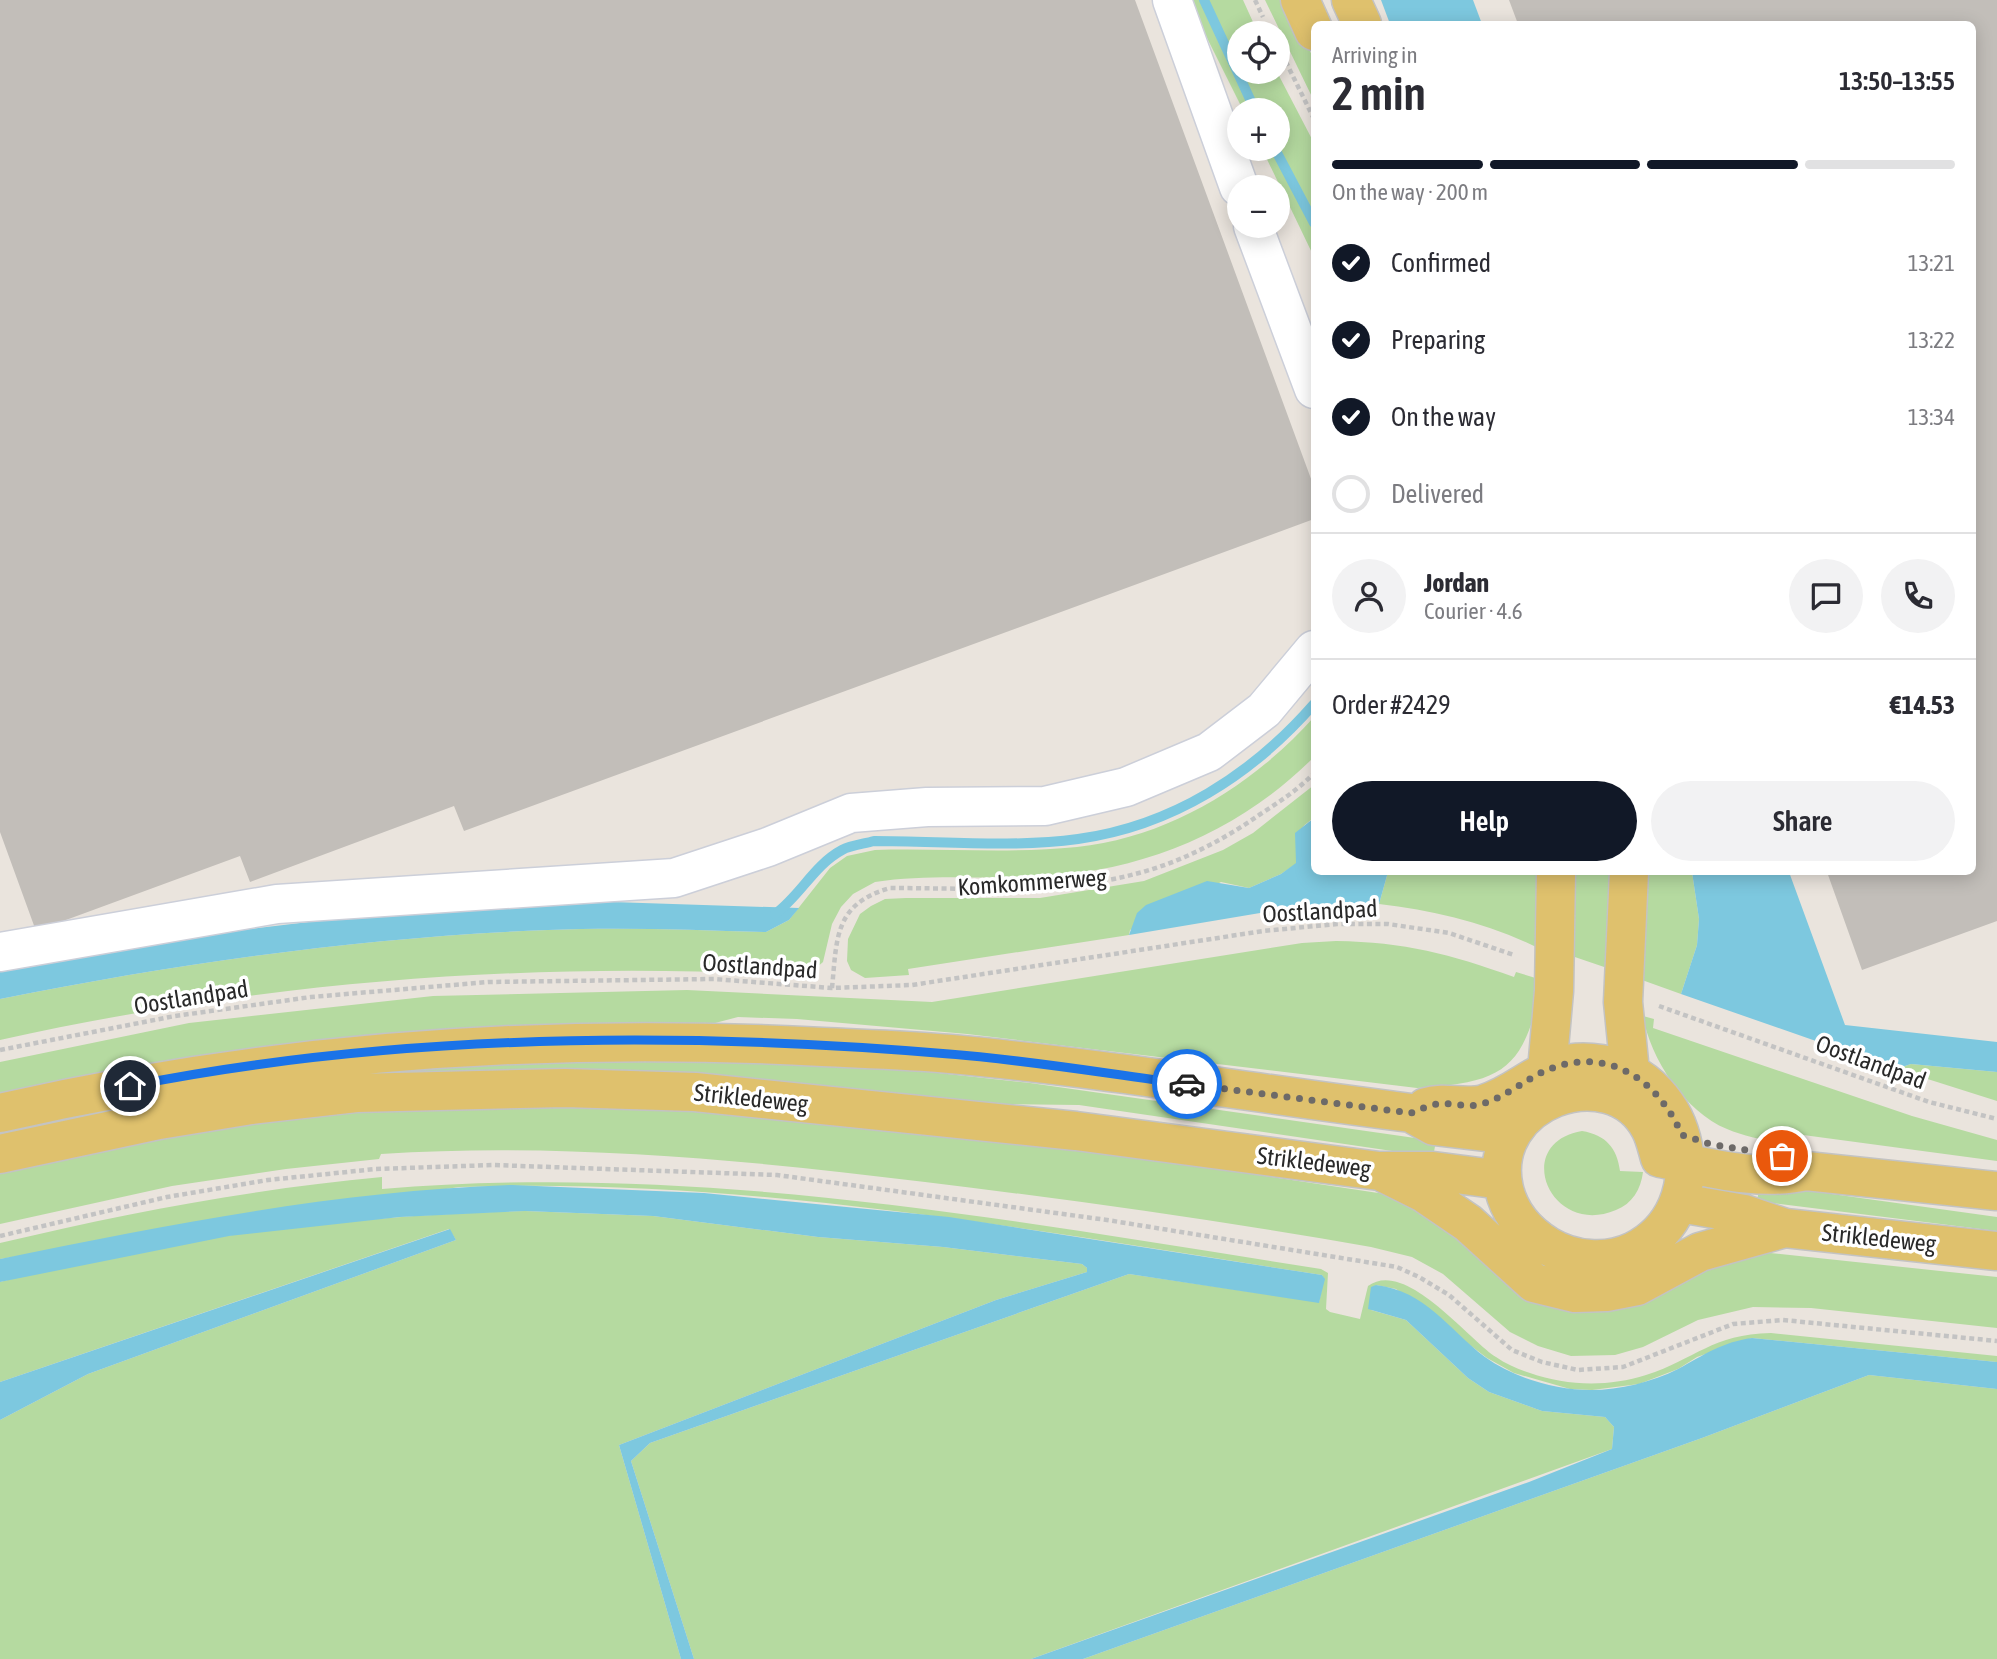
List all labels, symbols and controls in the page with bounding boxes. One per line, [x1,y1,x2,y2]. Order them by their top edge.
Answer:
map controls [1227,21,1290,238]
button: locate [1227,21,1290,84]
text: Arriving in [1332,42,1418,68]
text: 13:50–13:55 [1839,66,1955,96]
text: 2 min [1332,67,1426,120]
button: + [1227,98,1290,161]
button: − [1227,175,1290,238]
text: On the way · 200 m [1332,179,1488,205]
icon: check [1332,244,1370,282]
text: Confirmed [1391,248,1491,278]
text: 13:21 [1908,250,1955,276]
icon: check [1332,321,1370,359]
text: Preparing [1391,325,1485,355]
text: 13:22 [1908,327,1955,353]
icon: check [1332,398,1370,436]
text: On the way [1391,402,1496,432]
text: 13:34 [1908,404,1955,430]
text: Delivered [1391,479,1484,509]
button: person [1332,559,1406,633]
button: chat [1789,559,1863,633]
button: phone [1881,559,1955,633]
text: Jordan [1424,568,1489,598]
text: Courier · 4.6 [1424,598,1523,624]
text: Order #2429 [1332,690,1451,720]
text: €14.53 [1890,690,1955,720]
button: Help [1332,781,1637,861]
button: Share [1651,781,1955,861]
street label: Komkommerweg [957,863,1108,901]
street label: Oostlandpad [1262,895,1378,927]
street label: Oostlandpad [702,949,818,983]
street label: Oostlandpad [132,975,250,1019]
street label: Oostlandpad [1812,1030,1930,1094]
courier [1152,1049,1222,1119]
pin [100,1056,160,1116]
icon: car [1168,1065,1206,1103]
icon: home [111,1067,149,1105]
street label: Strikledeweg [693,1079,810,1117]
pin [1752,1126,1812,1186]
icon: bag [1763,1137,1801,1175]
street label: Strikledeweg [1256,1142,1373,1182]
street label: Strikledeweg [1821,1219,1938,1257]

